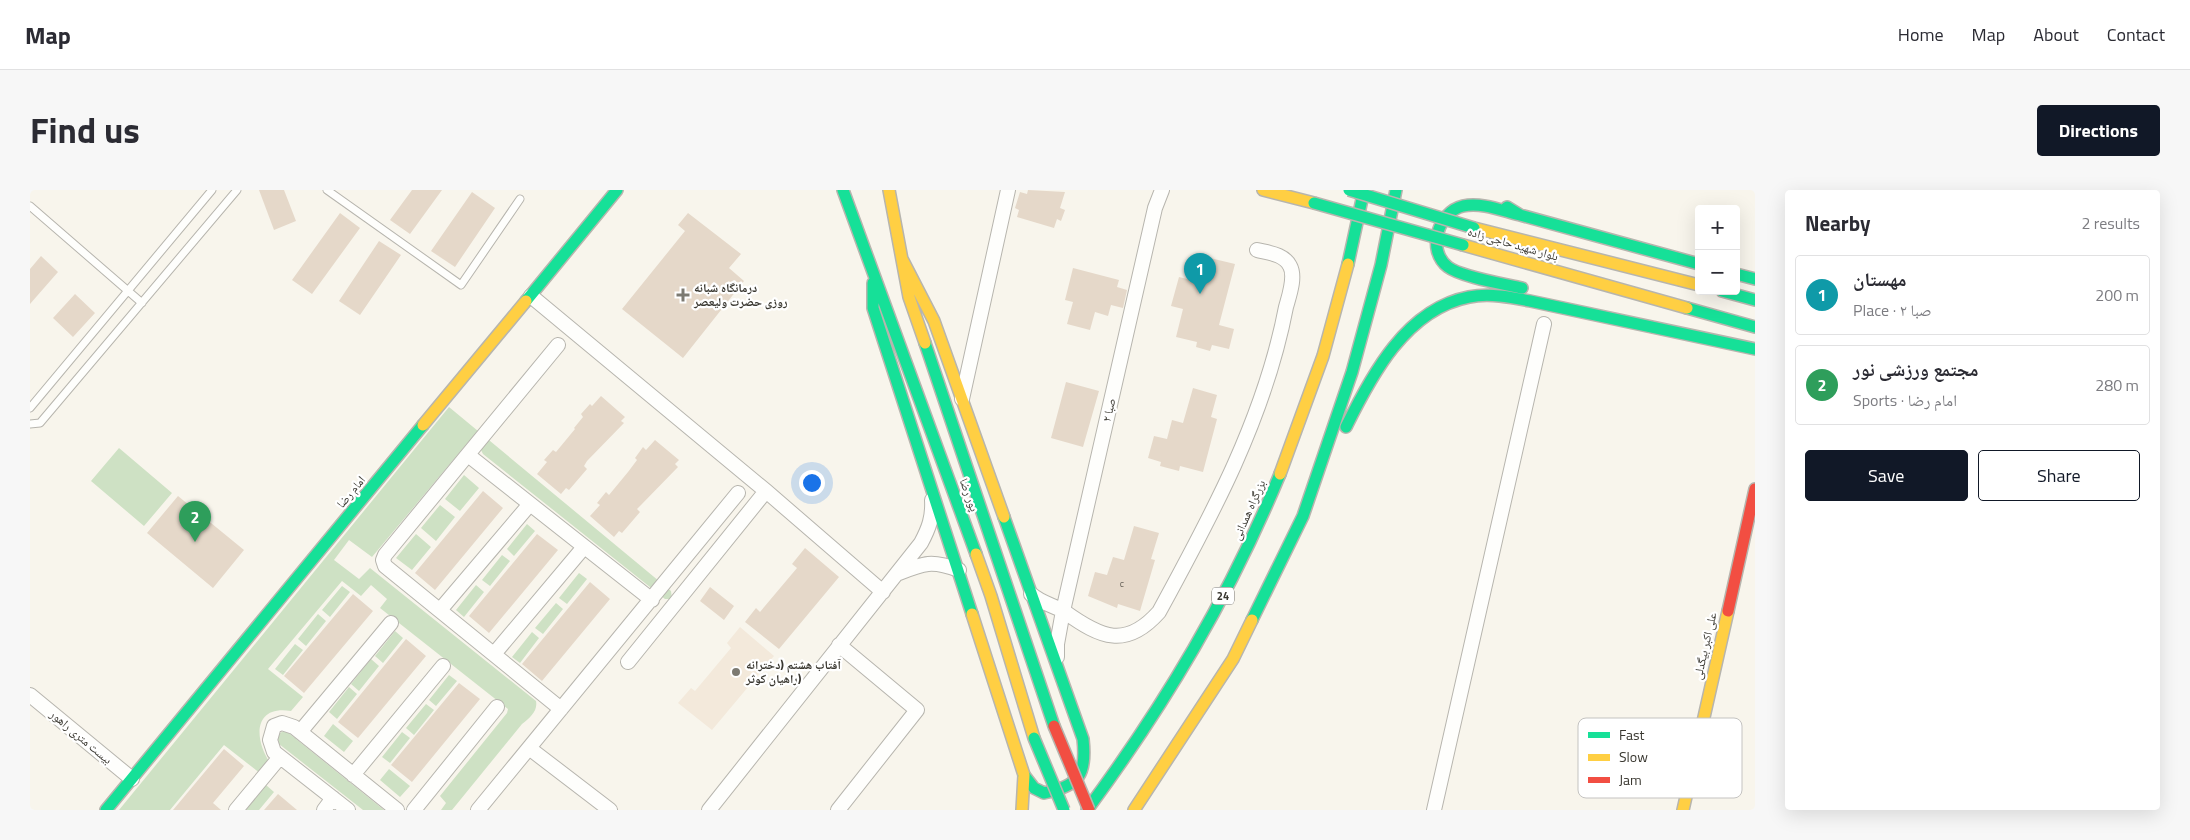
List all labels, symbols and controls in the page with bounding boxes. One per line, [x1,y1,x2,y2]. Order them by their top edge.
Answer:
text: Map [25,17,71,53]
text: Home [1898,21,1944,48]
text: Map [1972,21,2005,48]
text: About [2033,21,2079,48]
text: Contact [2107,21,2165,48]
text: Find us [30,103,140,157]
button: Directions [2037,105,2160,156]
map controls [1695,205,1740,295]
button: + [1695,205,1740,250]
text: Nearby [1805,207,1870,239]
text: 2 results [2081,211,2140,235]
street label: بلوار شهید حاجی زاده [1466,221,1561,266]
button: − [1695,250,1740,295]
pin: 1 [1184,253,1216,294]
text: مهستان [1853,264,1907,293]
place label: درمانگاه شبانه روزی حضرت ولیعصر [693,278,788,311]
text: 1 [1818,283,1826,307]
text: 200 m [2095,283,2139,307]
marker: درمانگاه شبانه روزی حضرت ولیعصر [676,288,690,302]
text: Place · صبا ۲ [1853,298,1932,322]
text: مجتمع ورزشی نور [1853,354,1978,383]
text: 2 [1818,373,1826,397]
text: 280 m [2095,373,2139,397]
text: Sports · امام رضا [1853,388,1957,412]
street label: صبا ۲ [1097,396,1120,424]
button: Save [1805,450,1968,501]
button: Share [1978,450,2140,501]
your location [799,470,825,496]
street label: امام رضا [331,471,370,512]
street label: پور رضا [955,476,984,515]
street label: بزرگراه همدانی [1227,477,1270,543]
pin: 2 [179,501,211,542]
house number: c [1120,576,1124,591]
road number: 24 [1212,588,1234,604]
street label: علی اکبر بیگدلی [1688,610,1721,681]
place label: آفتاب هشتم (دخترانه راهیان کوثر) [745,655,842,688]
marker: آفتاب هشتم (دخترانه راهیان کوثر) [730,666,742,678]
street label: بیست متری راهور [45,704,117,769]
legend [1578,718,1742,798]
text: Fast [1619,724,1644,745]
text: Slow [1619,746,1648,767]
text: Jam [1619,769,1642,790]

